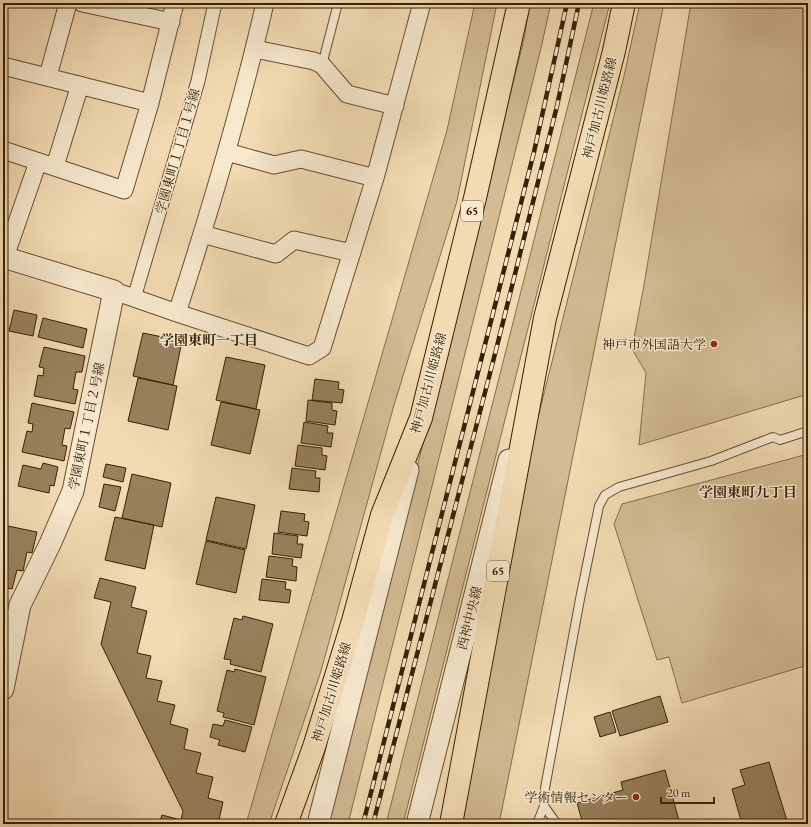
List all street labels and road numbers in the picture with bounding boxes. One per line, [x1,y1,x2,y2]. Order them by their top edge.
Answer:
street label: 神戸加古川姫路線 [579,56,620,161]
street label: 学園東町１丁目１号線 [151,86,204,216]
road number: 65 [461,201,483,221]
street label: 神戸加古川姫路線 [407,331,450,436]
street label: 学園東町１丁目２号線 [65,361,108,491]
road number: 65 [487,561,509,581]
street label: 西神中央線 [453,585,486,652]
street label: 神戸加古川姫路線 [308,640,355,744]

